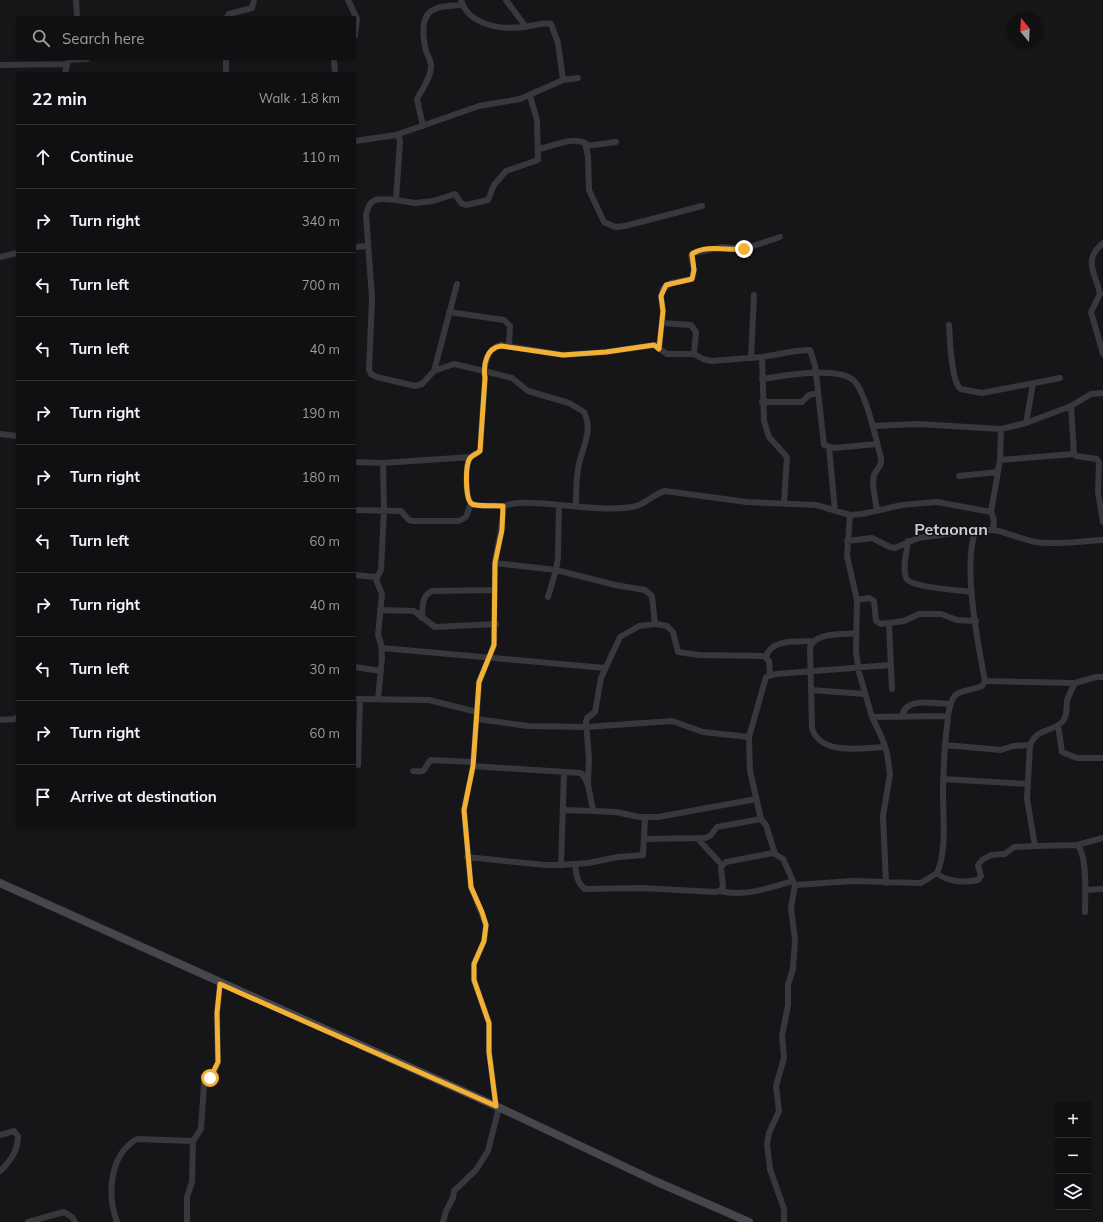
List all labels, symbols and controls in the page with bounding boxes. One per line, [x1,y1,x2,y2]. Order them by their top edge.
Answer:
north arrow [1007,12,1043,48]
search box [16,16,356,60]
icon: search [30,27,52,49]
text: Search here [62,29,144,48]
text: 22 min [32,88,87,109]
text: Walk · 1.8 km [259,90,340,106]
icon: ahead [32,146,54,168]
text: Continue [70,147,133,166]
text: 110 m [302,149,340,165]
icon: right [32,210,54,232]
text: Turn right [70,211,140,230]
text: 340 m [302,213,340,229]
route end [735,240,753,258]
icon: left [32,274,54,296]
text: Turn left [70,275,129,294]
text: 700 m [302,277,340,293]
icon: left [32,338,54,360]
text: Turn left [70,339,129,358]
text: 40 m [310,341,340,357]
icon: right [32,402,54,424]
text: Turn right [70,403,140,422]
text: 190 m [302,405,340,421]
icon: right [32,466,54,488]
text: Turn right [70,467,140,486]
text: 180 m [302,469,340,485]
district label: Petaonan [914,519,988,539]
icon: left [32,530,54,552]
text: Turn left [70,531,129,550]
text: 60 m [310,533,340,549]
icon: right [32,594,54,616]
text: Turn right [70,595,140,614]
text: 40 m [310,597,340,613]
icon: left [32,658,54,680]
text: Turn left [70,659,129,678]
text: 30 m [310,661,340,677]
icon: right [32,722,54,744]
text: Turn right [70,723,140,742]
text: 60 m [310,725,340,741]
icon: arrive [32,786,54,808]
text: Arrive at destination [70,787,217,806]
route start [201,1069,219,1087]
map controls [1055,1102,1091,1210]
button: + [1055,1102,1091,1138]
button: − [1055,1138,1091,1174]
button: layers [1055,1174,1091,1210]

